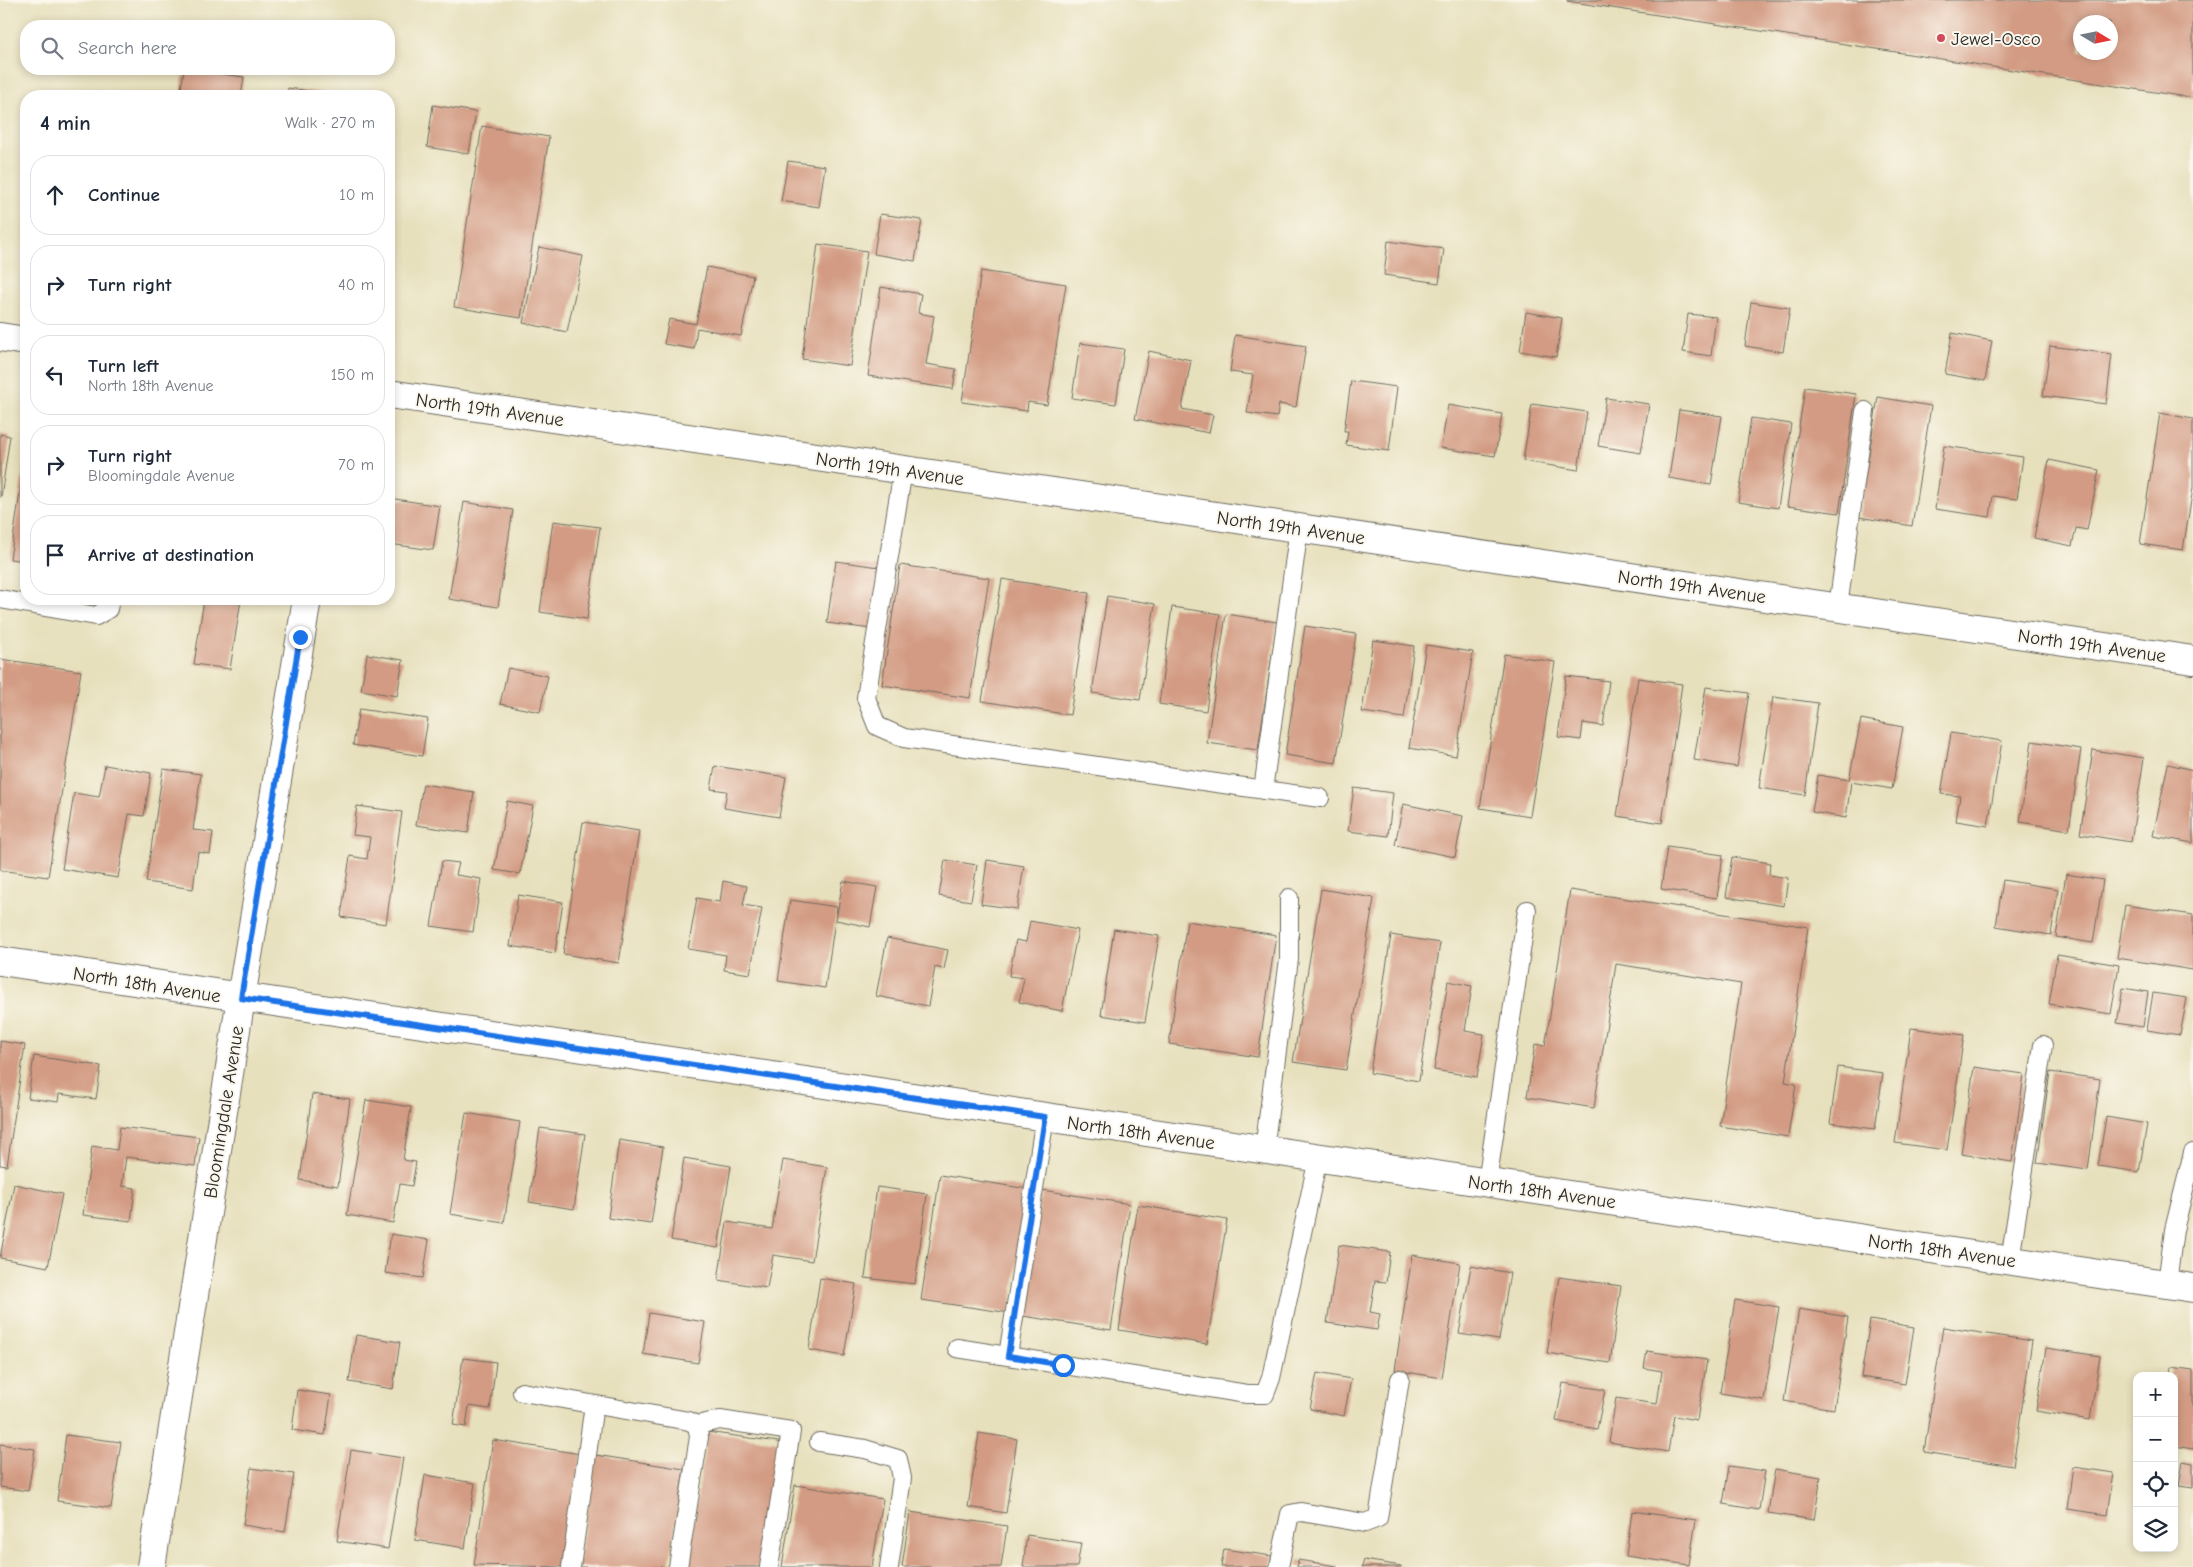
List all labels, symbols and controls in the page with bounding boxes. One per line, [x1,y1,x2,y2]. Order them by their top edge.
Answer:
north arrow [2073,15,2118,60]
search box [20,20,395,75]
place label: Jewel-Osco [1951,28,2041,50]
marker: Jewel-Osco [1935,32,1947,44]
icon: search [38,34,66,62]
text: Search here [78,37,177,59]
text: 4 min [40,111,91,135]
text: Walk · 270 m [285,114,375,132]
icon: ahead [41,181,69,209]
text: Continue [88,184,160,206]
text: 10 m [339,186,374,204]
icon: right [41,271,69,299]
text: Turn right [88,274,172,296]
text: 40 m [338,276,374,294]
text: Turn left [88,355,159,377]
icon: left [41,361,69,389]
text: 150 m [331,366,374,384]
text: North 18th Avenue [88,377,214,395]
street label: North 19th Avenue [414,389,565,431]
text: Turn right [88,445,172,467]
street label: North 19th Avenue [814,448,965,490]
icon: right [41,451,69,479]
text: 70 m [338,456,374,474]
text: Bloomingdale Avenue [88,467,235,485]
street label: North 19th Avenue [1215,507,1366,549]
icon: arrive [41,541,69,569]
text: Arrive at destination [88,544,254,566]
street label: North 19th Avenue [1616,566,1767,608]
street label: North 19th Avenue [2016,625,2167,667]
route end [289,626,312,649]
street label: North 18th Avenue [71,962,222,1008]
street label: Bloomingdale Avenue [199,1024,248,1200]
street label: North 18th Avenue [1065,1112,1216,1154]
street label: North 18th Avenue [1466,1171,1617,1213]
street label: North 18th Avenue [1866,1230,2017,1272]
route start [1052,1354,1075,1377]
map controls [2133,1372,2178,1552]
button: + [2133,1372,2178,1417]
button: − [2133,1417,2178,1462]
button: locate [2133,1462,2178,1507]
button: layers [2133,1507,2178,1552]

